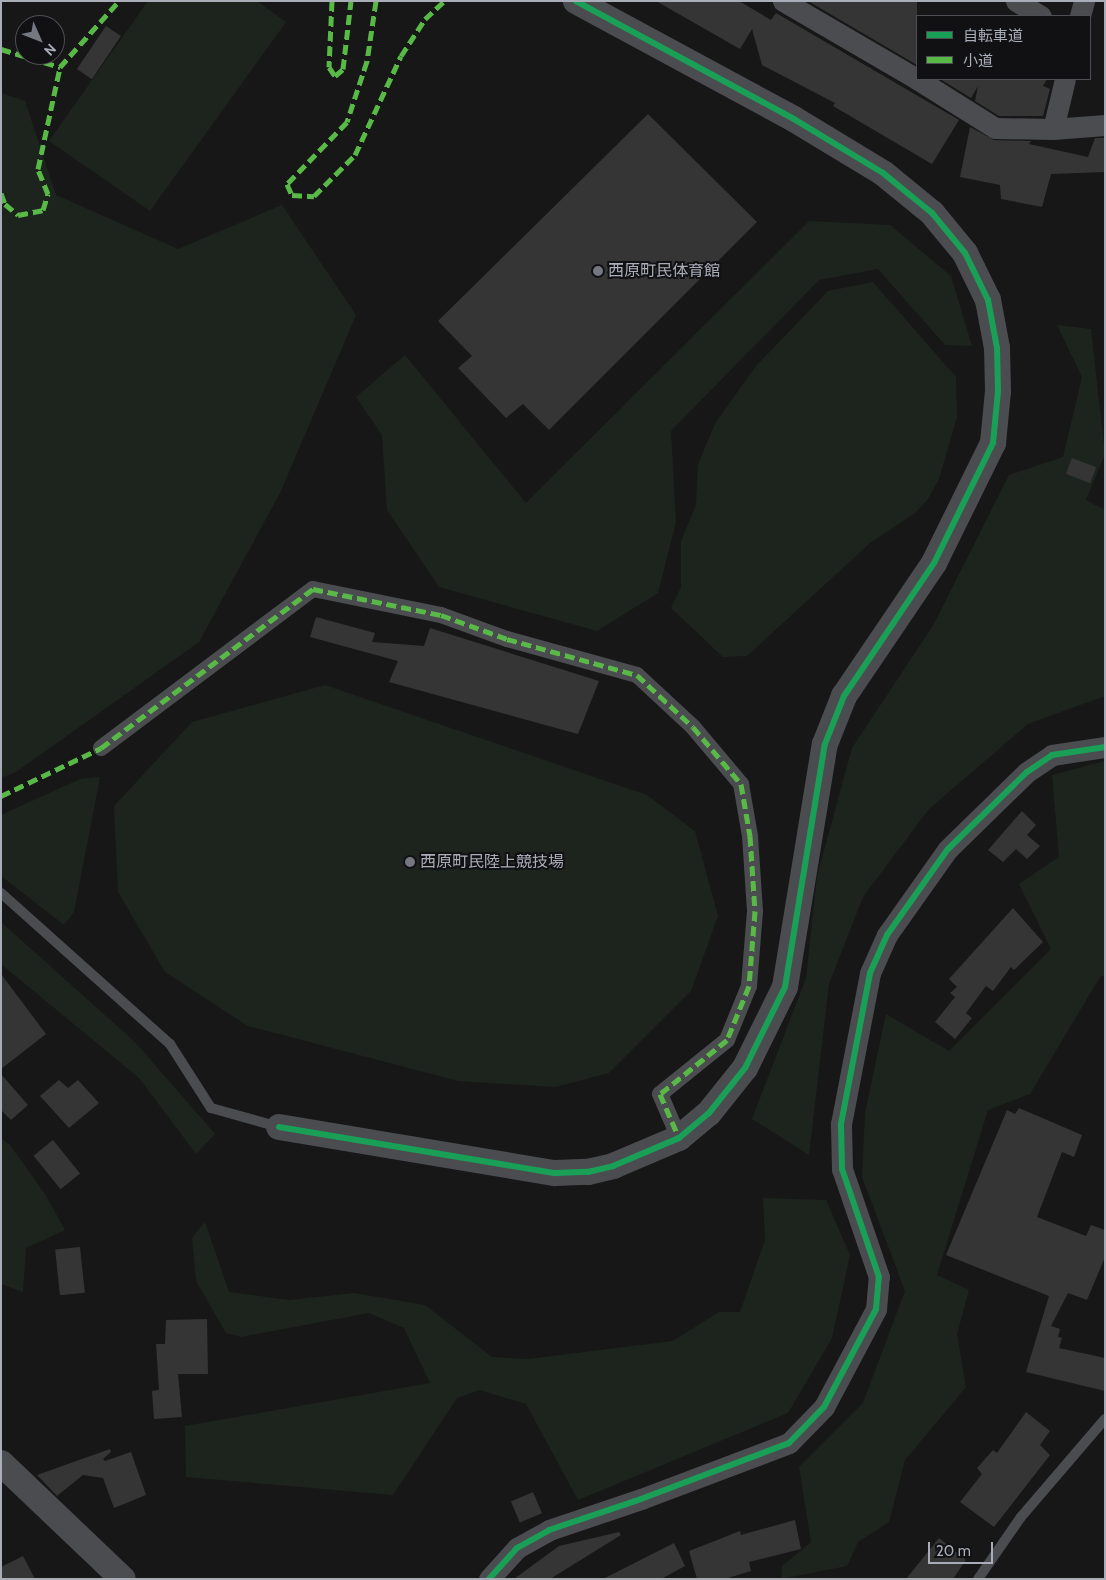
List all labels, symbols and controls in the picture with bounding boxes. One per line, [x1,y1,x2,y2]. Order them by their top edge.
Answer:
north arrow [15,15,65,65]
legend [916,15,1091,80]
text: 自転車道 [963,27,1023,45]
text: N [40,40,60,60]
text: 小道 [963,52,993,70]
place label: 西原町民体育館 [608,261,720,281]
marker: 西原町民体育館 [592,265,604,277]
place label: 西原町民陸上競技場 [420,852,564,872]
marker: 西原町民陸上競技場 [404,856,416,868]
scale bar [931,1532,996,1564]
text: 20 m [936,1542,971,1560]

